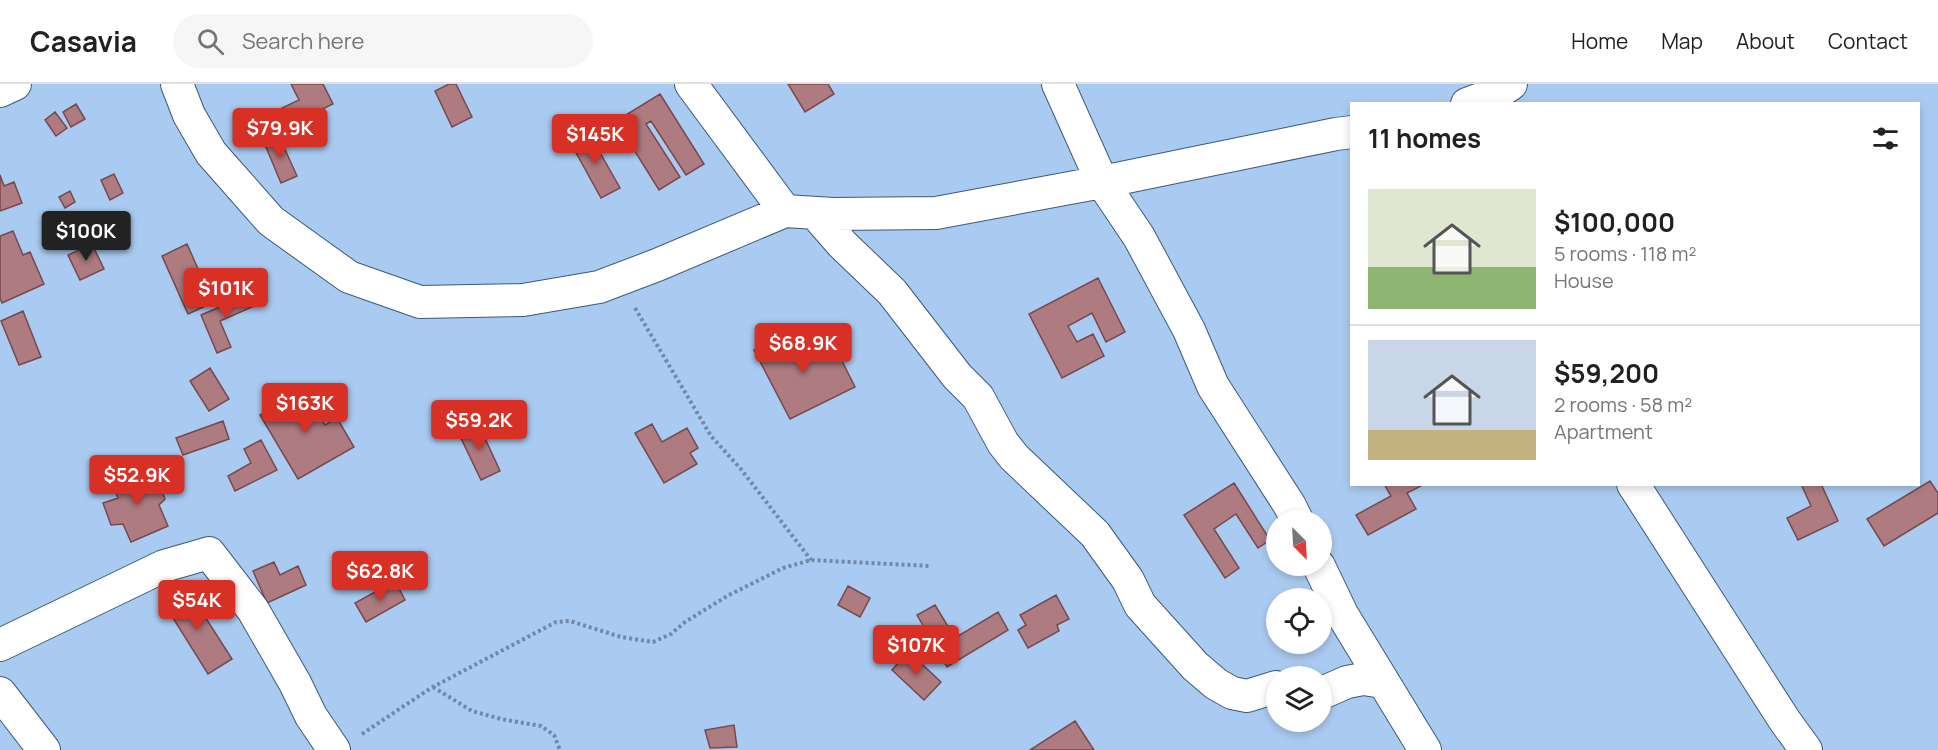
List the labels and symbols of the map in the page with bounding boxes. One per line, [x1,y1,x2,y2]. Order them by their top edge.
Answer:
pin: $79.9K [231,108,329,159]
pin: $145K [553,114,637,165]
pin: $100K [44,211,128,262]
pin: $101K [184,268,268,319]
pin: $68.9K [754,323,852,374]
pin: $163K [263,383,347,434]
pin: $59.2K [430,400,528,451]
pin: $52.9K [88,455,186,506]
north arrow [1266,510,1332,576]
pin: $62.8K [331,551,429,602]
pin: $54K [161,580,233,631]
pin: $107K [874,625,958,676]

